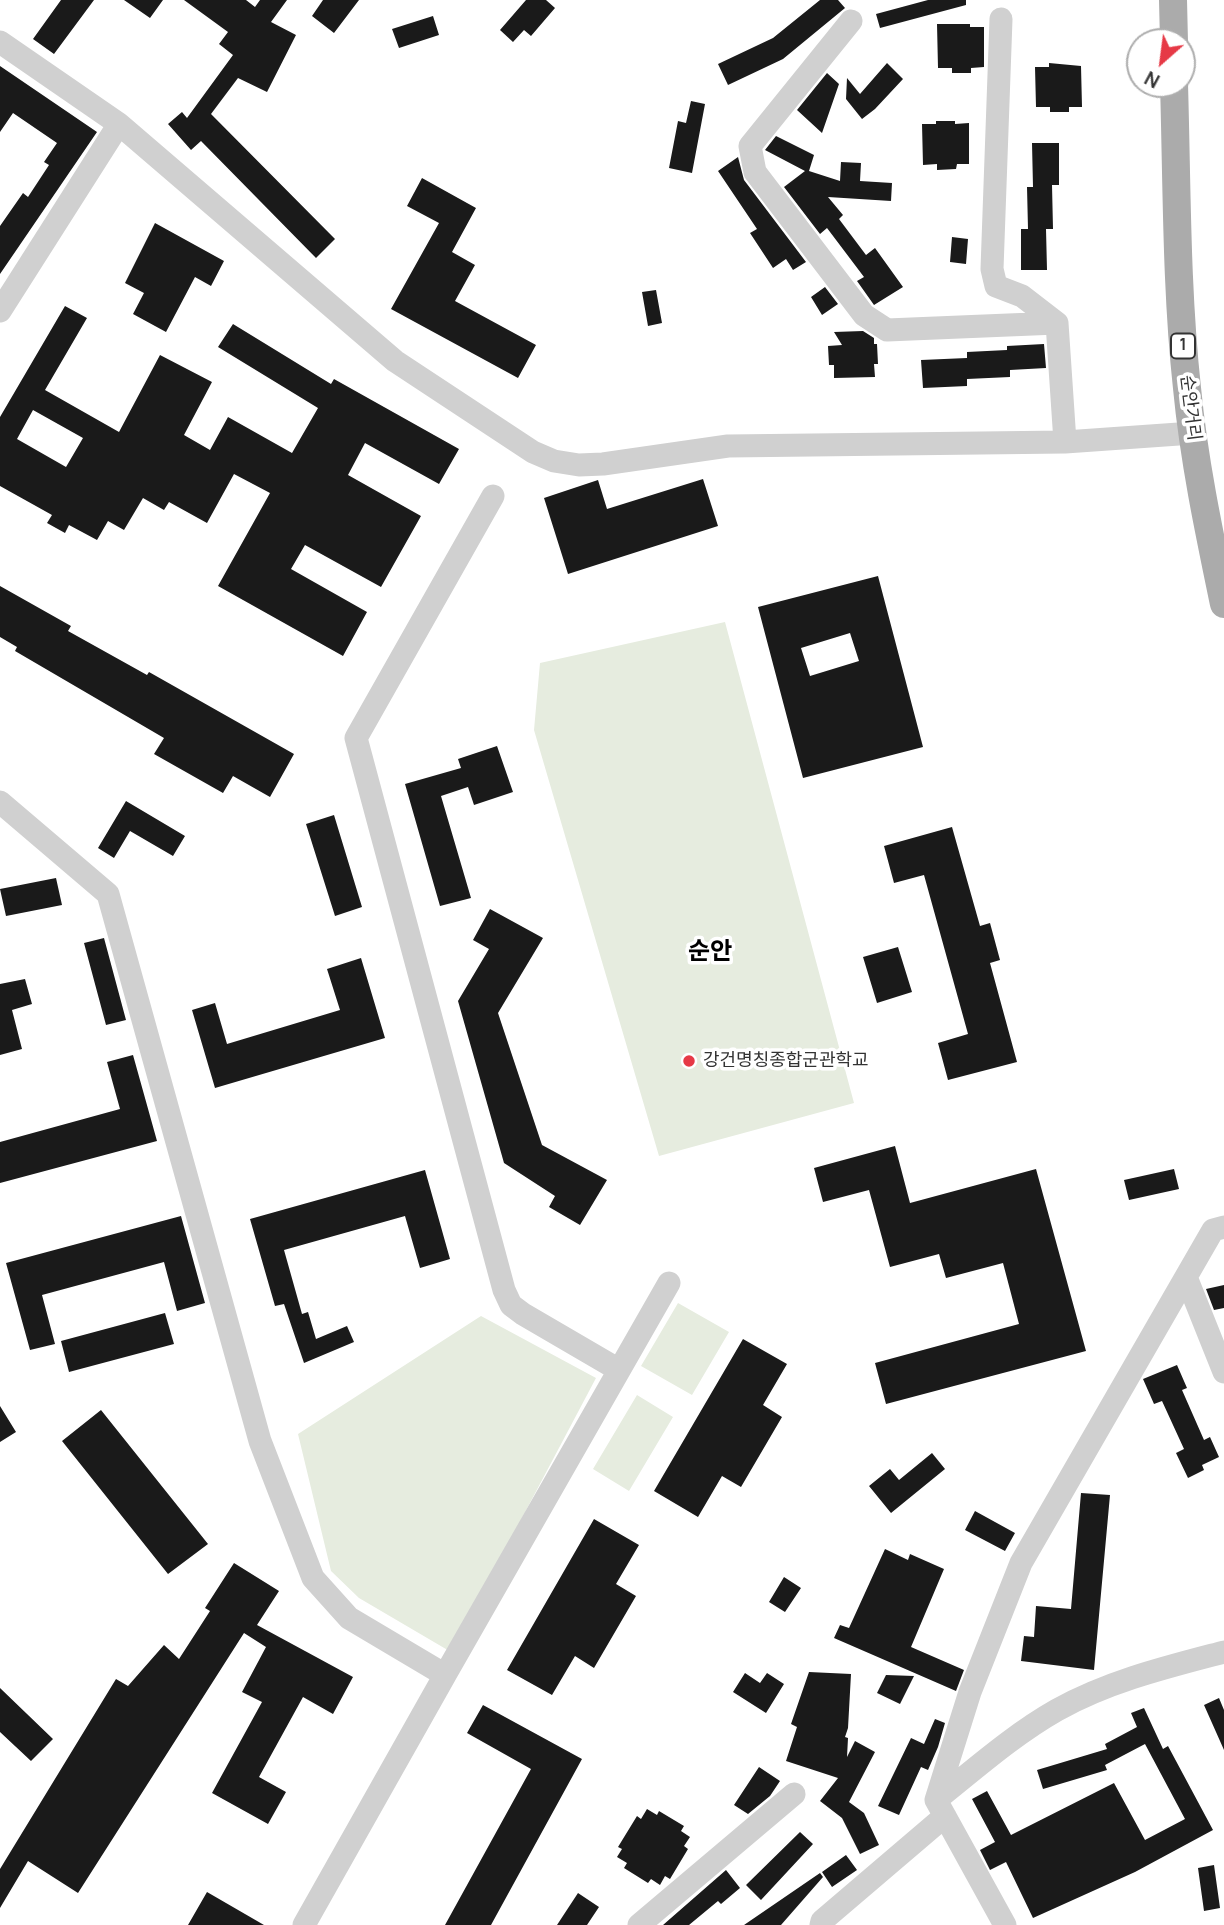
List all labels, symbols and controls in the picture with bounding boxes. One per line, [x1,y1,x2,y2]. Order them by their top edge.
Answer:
north arrow [1126,28,1196,98]
text: N [1140,65,1164,94]
road number: 1 [1171,334,1195,358]
street label: 순안거리 [1175,374,1205,442]
district label: 순안 [688,938,732,966]
place label: 강건명칭종합군관학교 [703,1050,869,1072]
marker: 강건명칭종합군관학교 [681,1053,697,1069]

